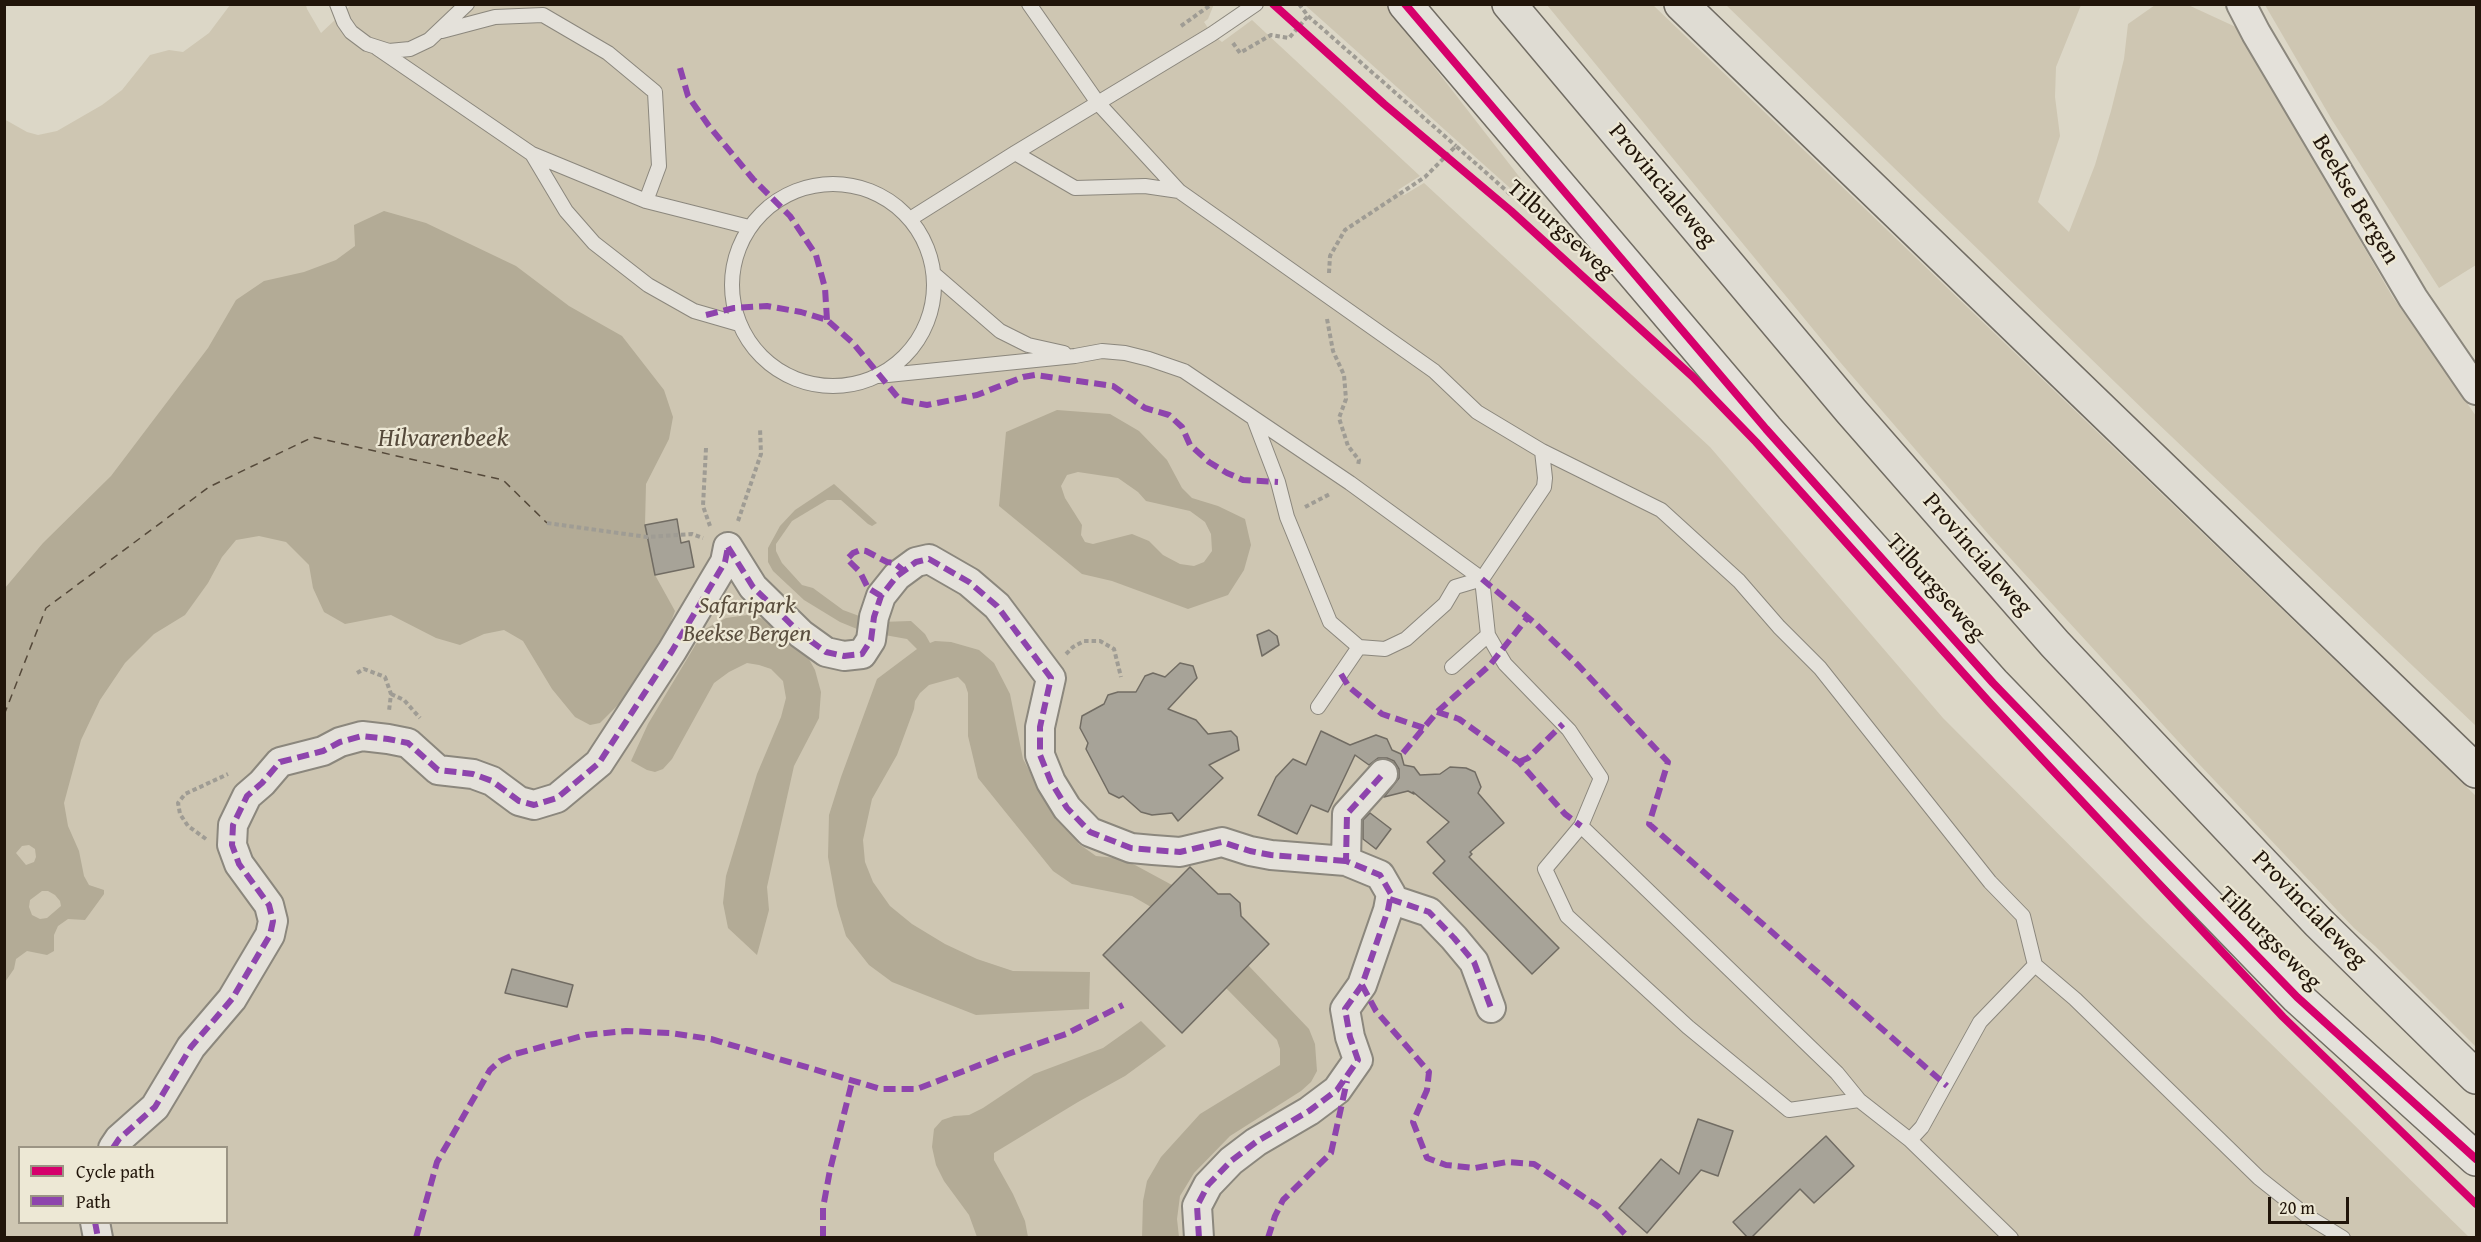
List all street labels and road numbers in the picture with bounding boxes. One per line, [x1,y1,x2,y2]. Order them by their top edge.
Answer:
street label: Provincialeweg [1602,118,1722,254]
street label: Beekse Bergen [2305,130,2405,270]
street label: Tilburgseweg [1500,174,1620,286]
street label: Provincialeweg [1916,488,2038,622]
street label: Tilburgseweg [1879,528,1991,648]
street label: Provincialeweg [2246,845,2372,975]
street label: Tilburgseweg [2211,881,2327,997]

